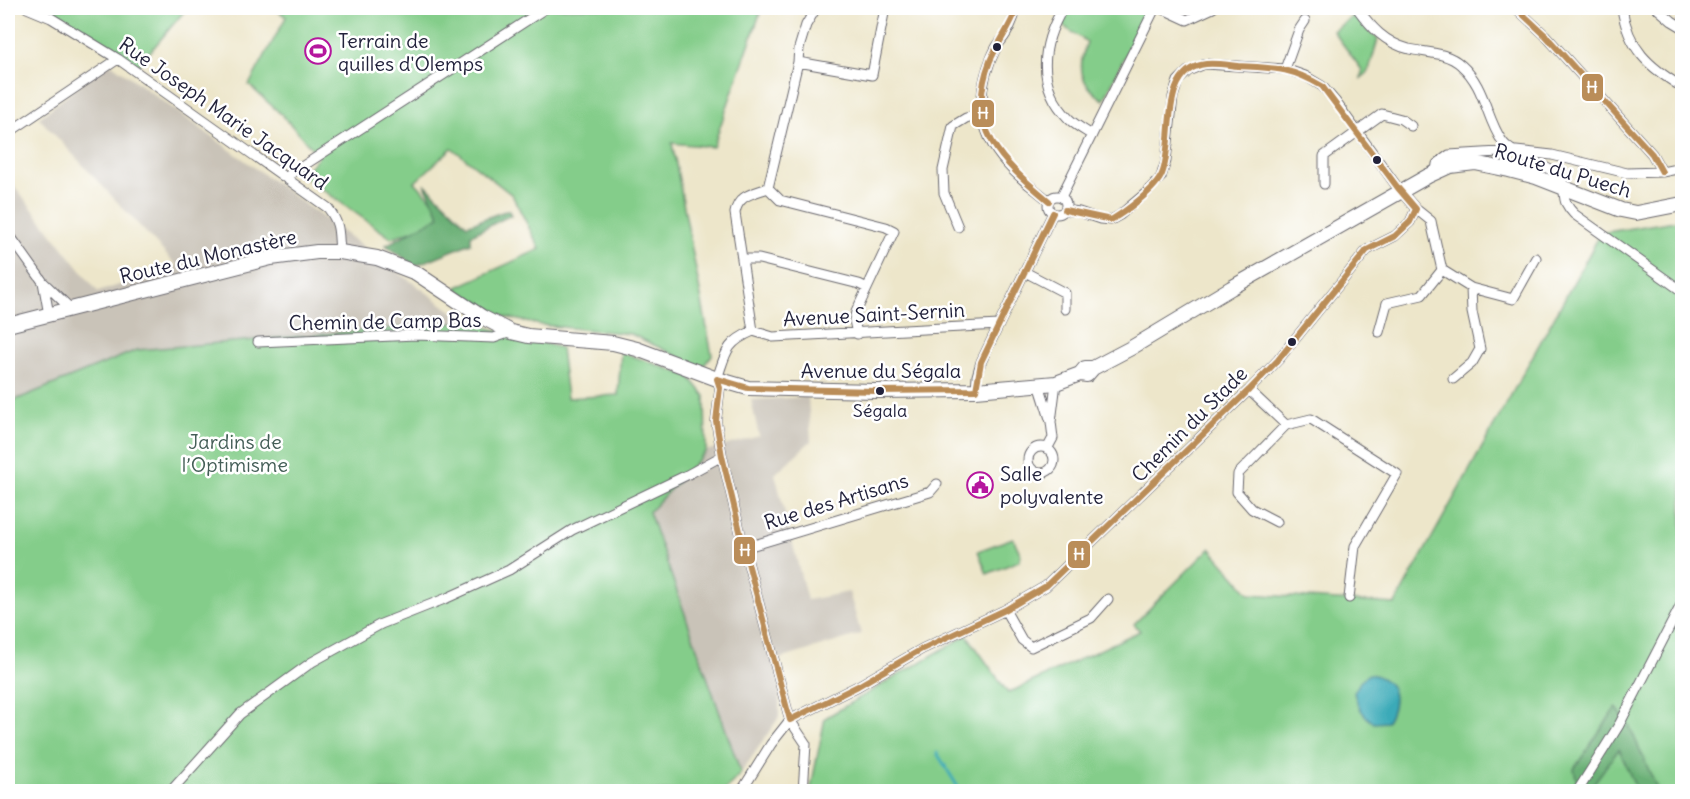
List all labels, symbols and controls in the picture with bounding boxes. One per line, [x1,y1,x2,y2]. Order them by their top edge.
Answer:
place label: Terrain de quilles d'Olemps [338,28,483,76]
street label: Rue Joseph Marie Jacquard [115,31,334,195]
sports icon: Terrain de quilles d'Olemps [303,36,333,66]
unlabelled marker [991,41,1003,53]
line badge: H [1581,73,1604,102]
text: H [1586,77,1598,97]
line badge: H [971,99,995,128]
text: H [977,103,989,123]
street label: Route du Puech [1492,137,1634,203]
unlabelled marker [1371,154,1383,166]
street label: Route du Monastère [117,223,299,289]
street label: Avenue Saint-Sernin [782,297,966,331]
street label: Chemin de Camp Bas [288,307,482,335]
unlabelled marker [1286,336,1298,348]
street label: Avenue du Ségala [801,358,961,383]
street label: Chemin du Stade [1126,361,1252,487]
marker: Ségala [874,385,886,397]
place label: Ségala [853,399,907,422]
park label: Jardins de l’Optimisme [182,429,288,477]
place label: Salle polyvalente [1000,461,1103,509]
street label: Rue des Artisans [761,467,911,535]
public building icon: Salle polyvalente [965,470,995,500]
line badge: H [733,536,756,565]
text: H [739,540,751,560]
line badge: H [1067,540,1091,569]
text: H [1073,544,1085,564]

